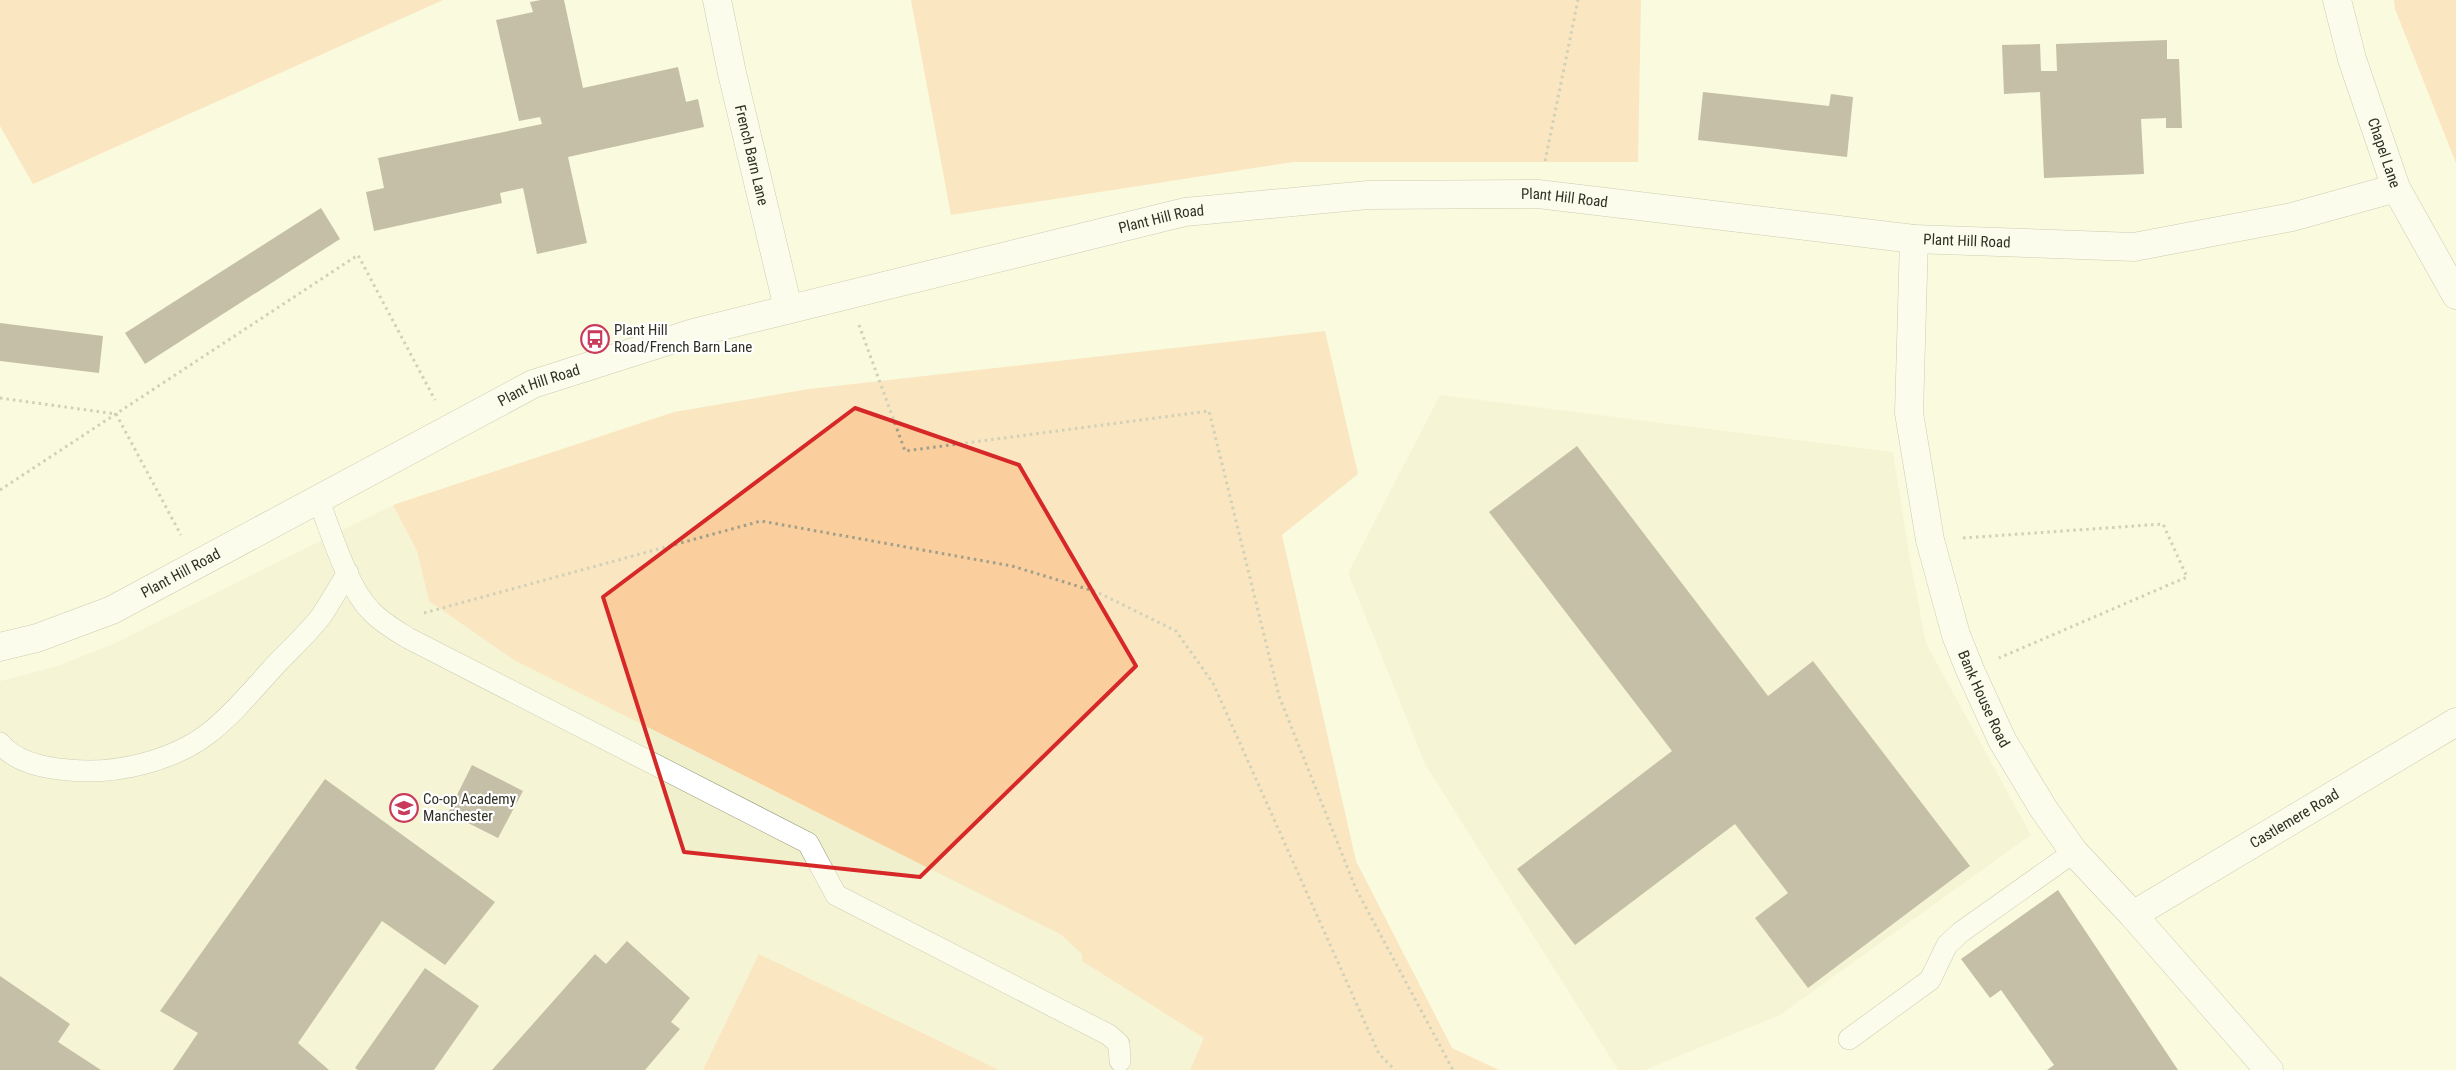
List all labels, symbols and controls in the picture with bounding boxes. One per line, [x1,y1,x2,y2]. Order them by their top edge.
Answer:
street label: French Barn Lane [731,103,772,207]
street label: Chapel Lane [2364,115,2404,190]
street label: Plant Hill Road [1521,185,1609,211]
street label: Plant Hill Road [1117,201,1205,237]
street label: Plant Hill Road [1923,230,2011,252]
place label: Plant Hill Road/French Barn Lane [614,321,752,356]
bus stop icon: Plant Hill Road/French Barn Lane [580,324,610,354]
street label: Plant Hill Road [495,361,582,410]
street label: Plant Hill Road [138,545,223,602]
street label: Bank House Road [1954,648,2013,751]
street label: Castlemere Road [2246,785,2342,852]
place label: Co-op Academy Manchester [423,790,516,825]
school or university icon: Co-op Academy Manchester [389,793,419,823]

